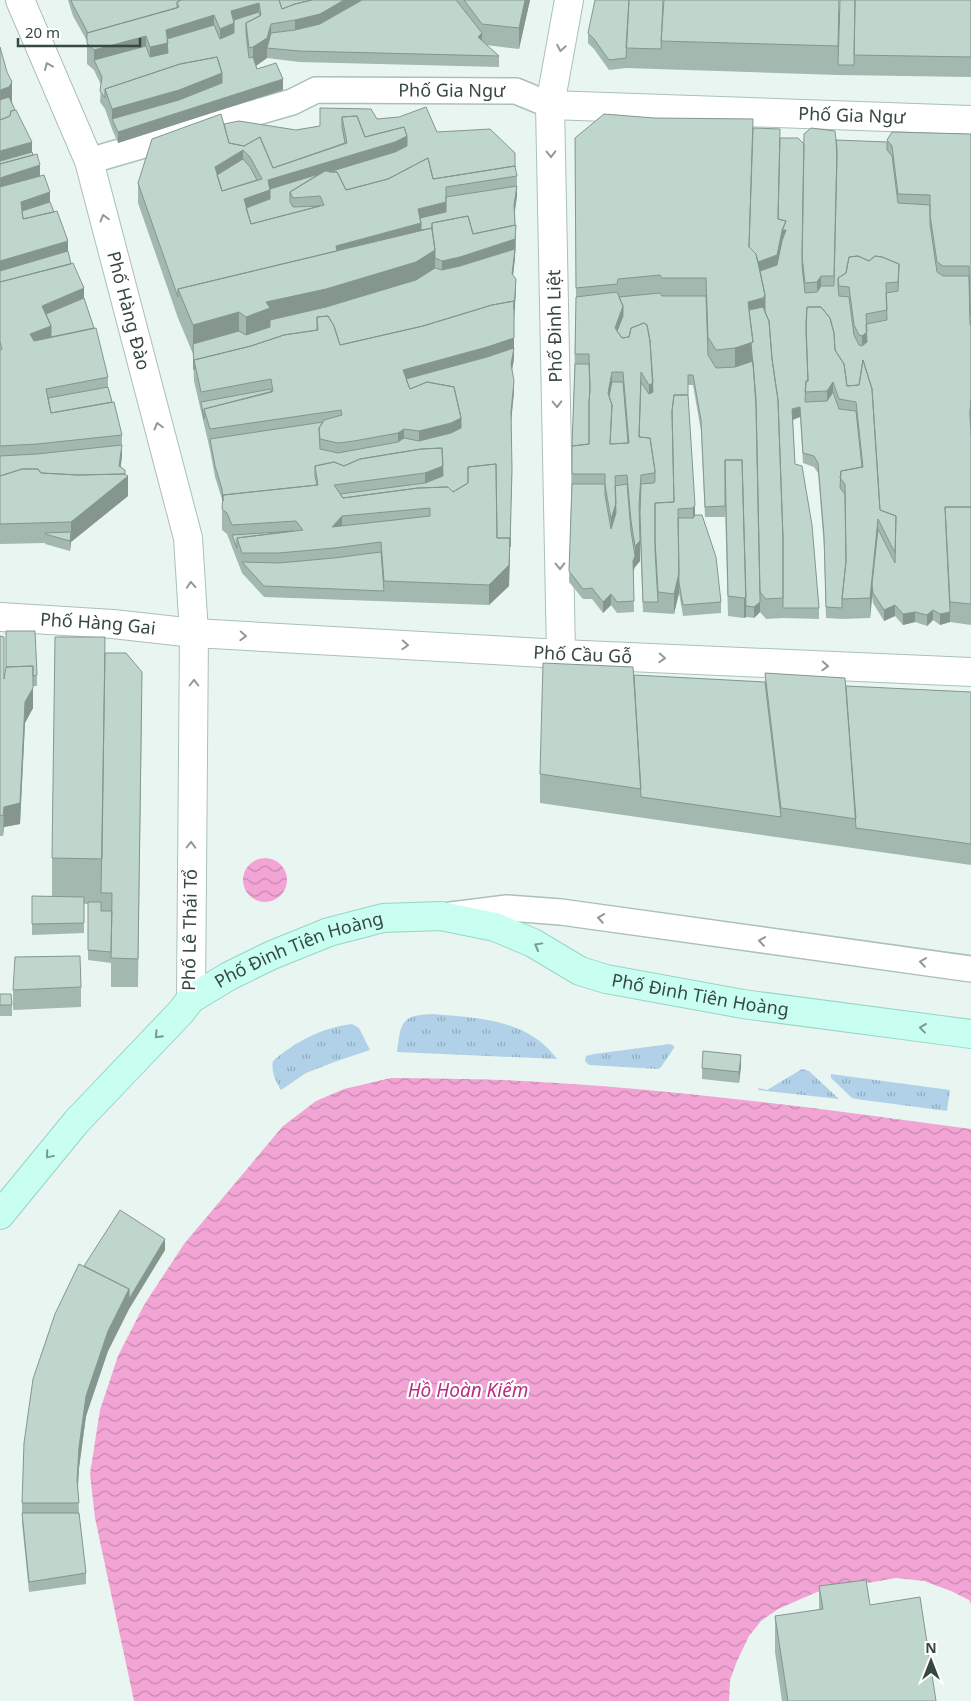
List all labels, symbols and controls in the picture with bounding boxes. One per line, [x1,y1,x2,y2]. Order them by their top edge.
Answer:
scale bar [18,15,140,47]
text: 20 m [25,22,60,42]
one-way arrow [556,44,566,52]
one-way arrow [44,62,55,71]
street label: Phố Gia Ngư [398,77,506,102]
street label: Phố Gia Ngư [798,101,907,129]
one-way arrow [546,150,557,158]
one-way arrow [99,214,110,223]
street label: Phố Hàng Đào [102,248,156,373]
street label: Phố Đinh Liệt [541,269,567,383]
one-way arrow [552,400,562,408]
one-way arrow [154,422,164,431]
one-way arrow [555,562,566,570]
one-way arrow [186,580,197,588]
street label: Phố Hàng Gai [39,607,157,640]
one-way arrow [239,630,247,641]
one-way arrow [402,639,410,650]
street label: Phố Cầu Gỗ [533,639,633,668]
one-way arrow [659,653,667,664]
one-way arrow [821,660,829,671]
one-way arrow [189,678,199,686]
one-way arrow [186,841,197,849]
street label: Phố Lê Thái Tổ [176,869,202,991]
street label: Phố Đinh Tiên Hoàng [210,905,385,993]
one-way arrow [596,914,605,924]
one-way arrow [757,936,766,946]
one-way arrow [534,943,543,953]
one-way arrow [918,958,927,968]
street label: Phố Đinh Tiên Hoàng [610,967,790,1021]
one-way arrow [918,1023,926,1034]
one-way arrow [155,1030,164,1039]
one-way arrow [45,1150,54,1159]
water label: Hồ Hoàn Kiếm [408,1377,528,1403]
north arrow [906,1636,956,1686]
text: N [925,1638,937,1657]

